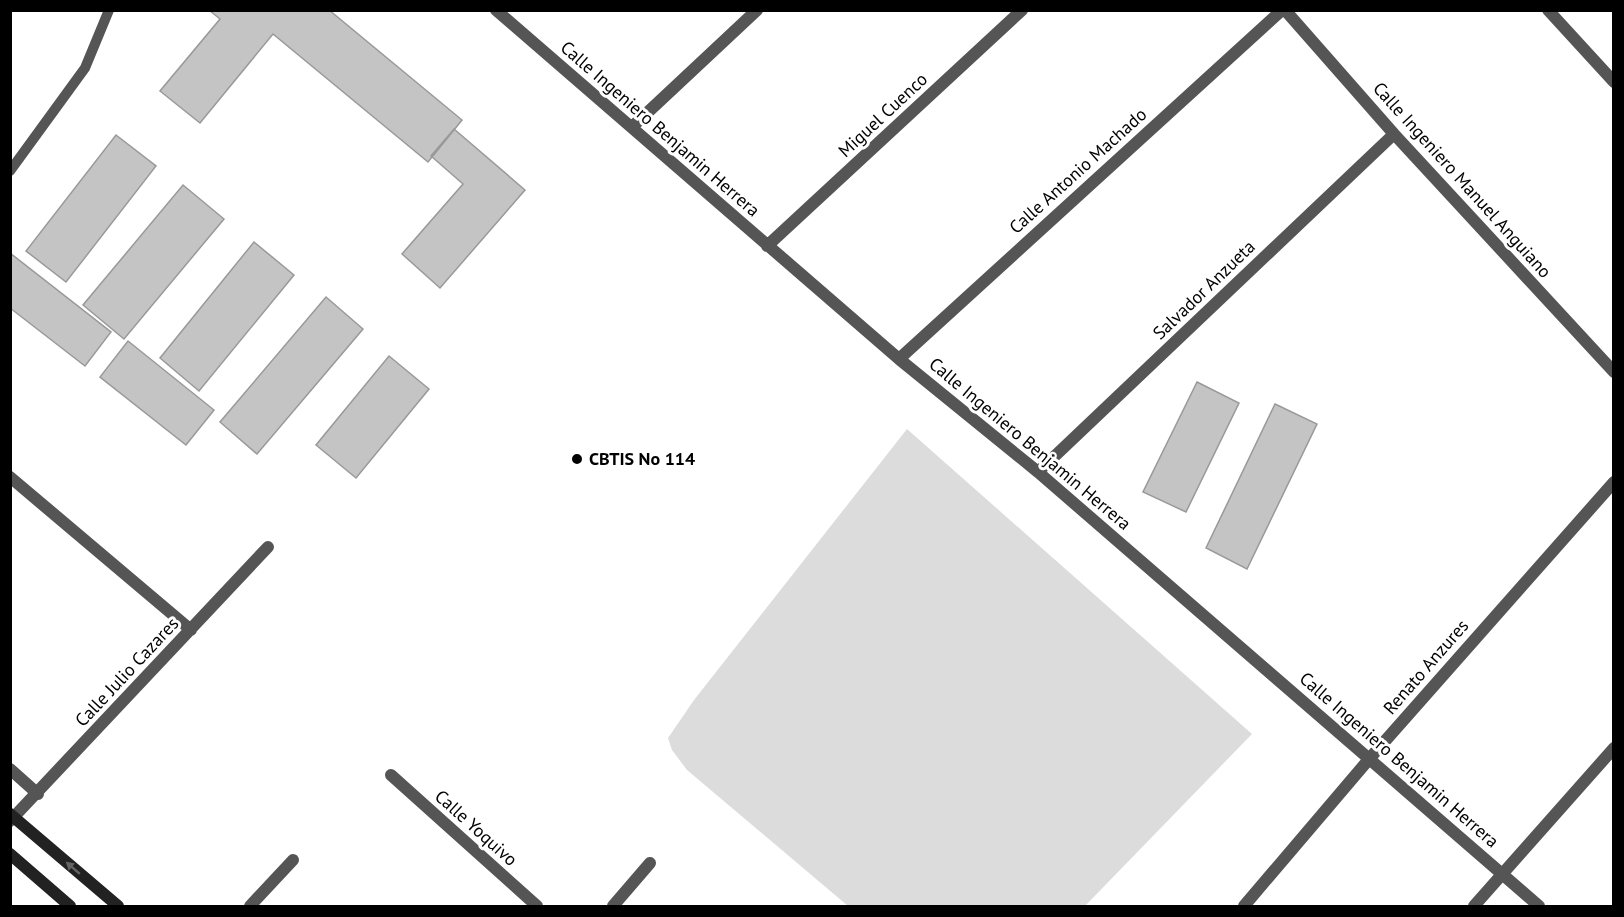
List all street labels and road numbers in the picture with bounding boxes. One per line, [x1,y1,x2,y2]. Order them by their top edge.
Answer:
street label: Calle Ingeniero Benjamin Herrera [556,36,765,221]
street label: Miguel Cuenco [833,67,932,162]
street label: Calle Ingeniero Manuel Anguiano [1368,77,1557,282]
street label: Calle Antonio Machado [1004,103,1151,238]
street label: Salvador Anzueta [1148,235,1260,344]
street label: Calle Ingeniero Benjamin Herrera [925,352,1136,535]
street label: Calle Julio Cazares [70,612,183,731]
street label: Renato Anzures [1378,614,1473,719]
street label: Calle Ingeniero Benjamin Herrera [1295,667,1504,852]
street label: Calle Yoquivo [430,785,522,871]

